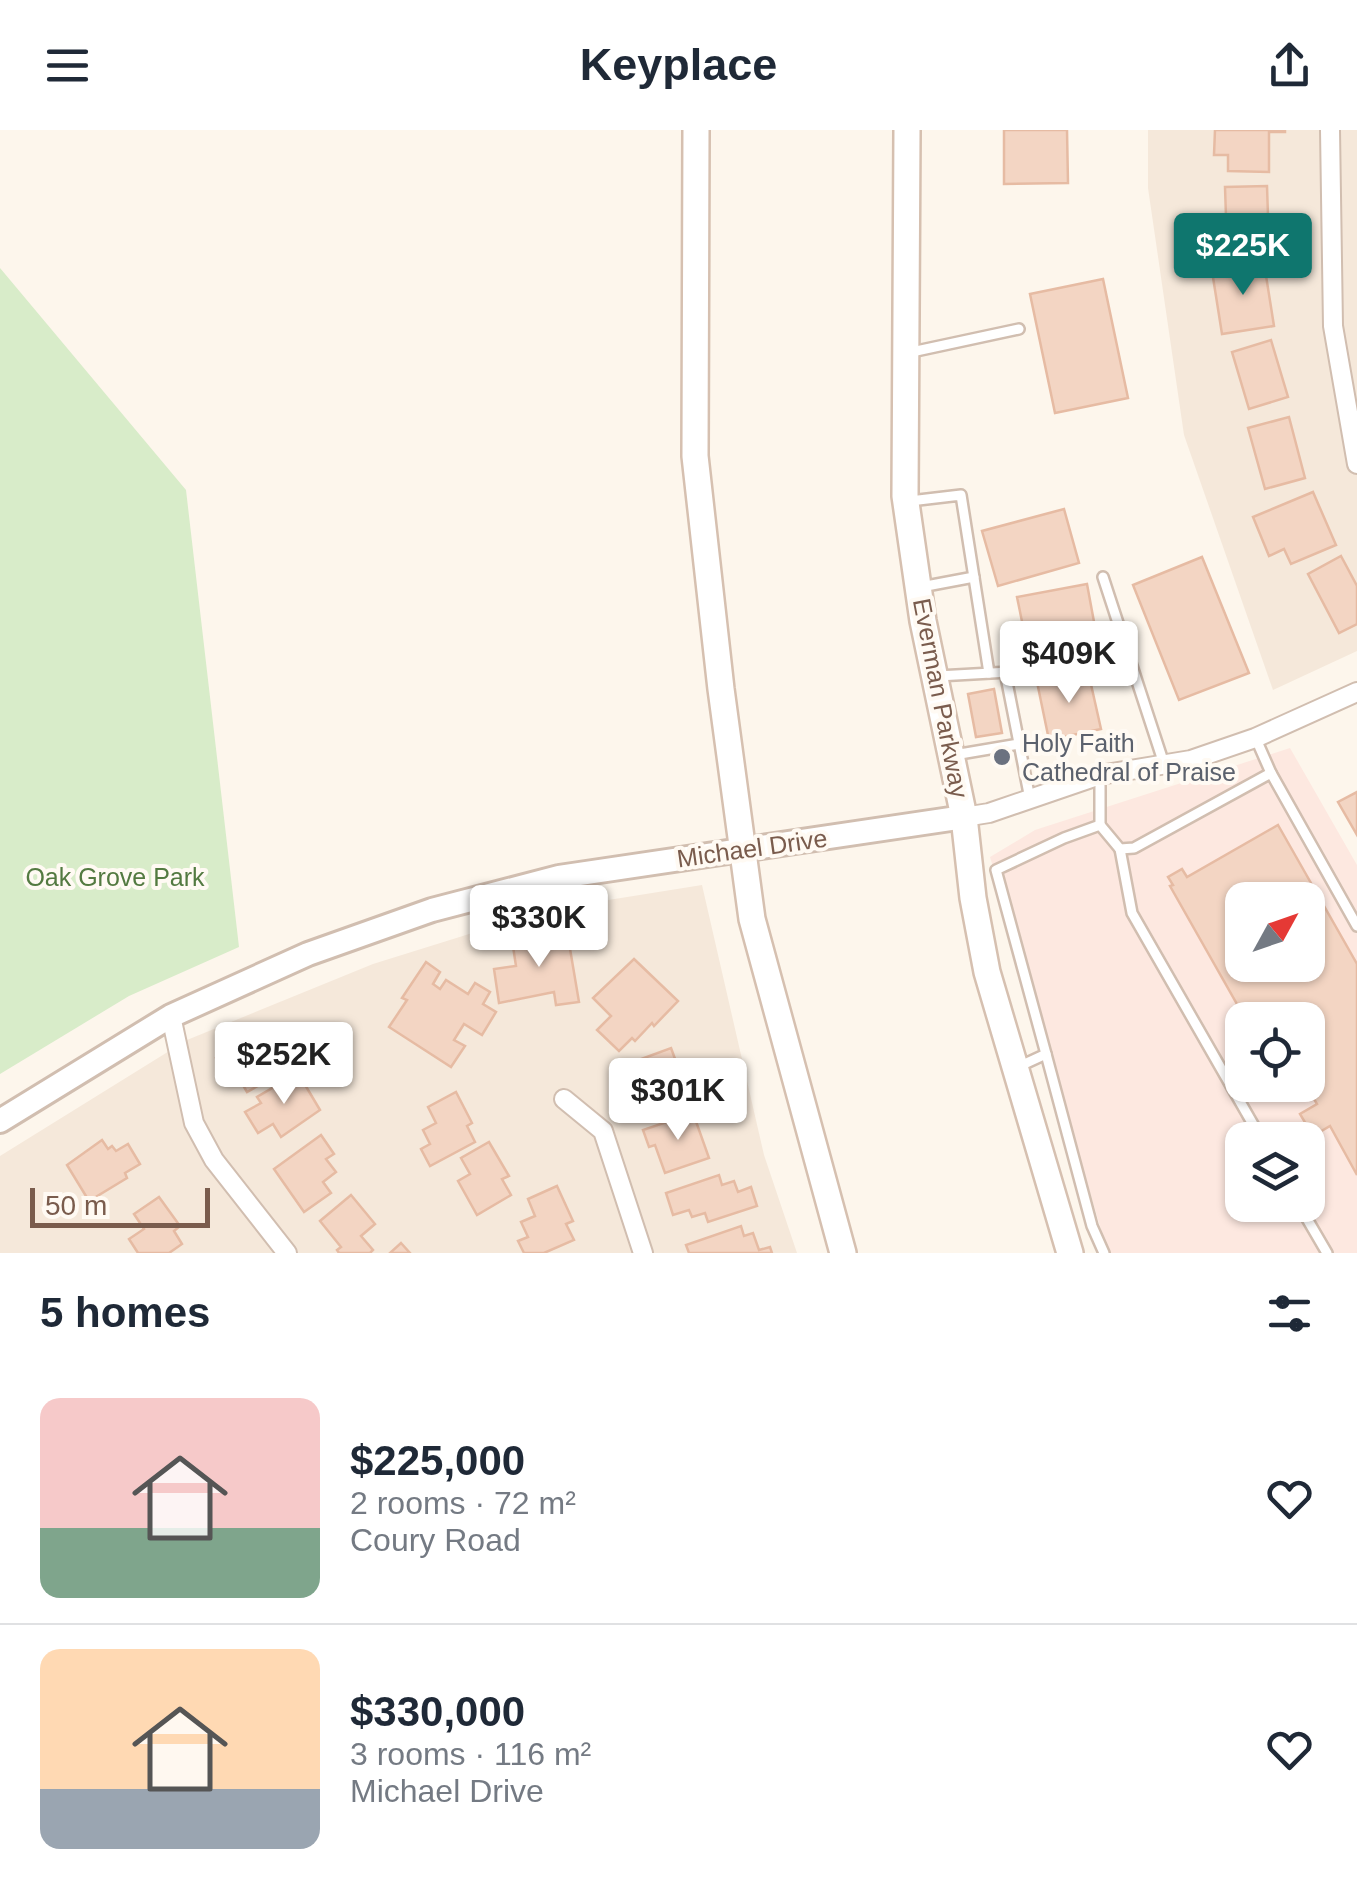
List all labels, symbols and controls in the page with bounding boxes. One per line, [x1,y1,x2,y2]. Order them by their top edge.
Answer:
icon: menu [40,38,95,93]
icon: share [1262,38,1317,93]
text: Keyplace [580,39,777,90]
pin: $225K [1173,213,1313,298]
text: $225K [1196,227,1290,263]
street label: Everman Parkway [908,596,974,801]
pin: $409K [999,621,1139,706]
text: $409K [1022,635,1116,671]
place label: Holy Faith Cathedral of Praise [1022,729,1236,786]
marker: Holy Faith Cathedral of Praise [991,746,1013,768]
street label: Michael Drive [675,824,829,872]
park label: Oak Grove Park [25,863,205,891]
north arrow [1225,882,1325,982]
map controls [1225,882,1325,1222]
pin: $330K [469,885,609,970]
text: $330K [492,899,586,935]
button: locate [1225,1002,1325,1102]
pin: $252K [214,1022,354,1107]
text: $252K [237,1036,331,1072]
pin: $301K [608,1058,748,1143]
text: $301K [631,1072,725,1108]
button: layers [1225,1122,1325,1222]
scale bar [30,1183,210,1228]
text: 50 m [45,1190,107,1221]
icon: filters [1262,1286,1317,1341]
text: 5 homes [40,1289,210,1336]
text: $225,000 [350,1437,525,1484]
icon: home [120,1438,240,1558]
icon: heart [1262,1471,1317,1526]
text: 2 rooms · 72 m² [350,1485,576,1521]
text: Coury Road [350,1522,521,1558]
text: $330,000 [350,1688,525,1735]
icon: home [120,1689,240,1809]
icon: heart [1262,1722,1317,1777]
text: 3 rooms · 116 m² [350,1736,591,1772]
text: Michael Drive [350,1773,544,1809]

